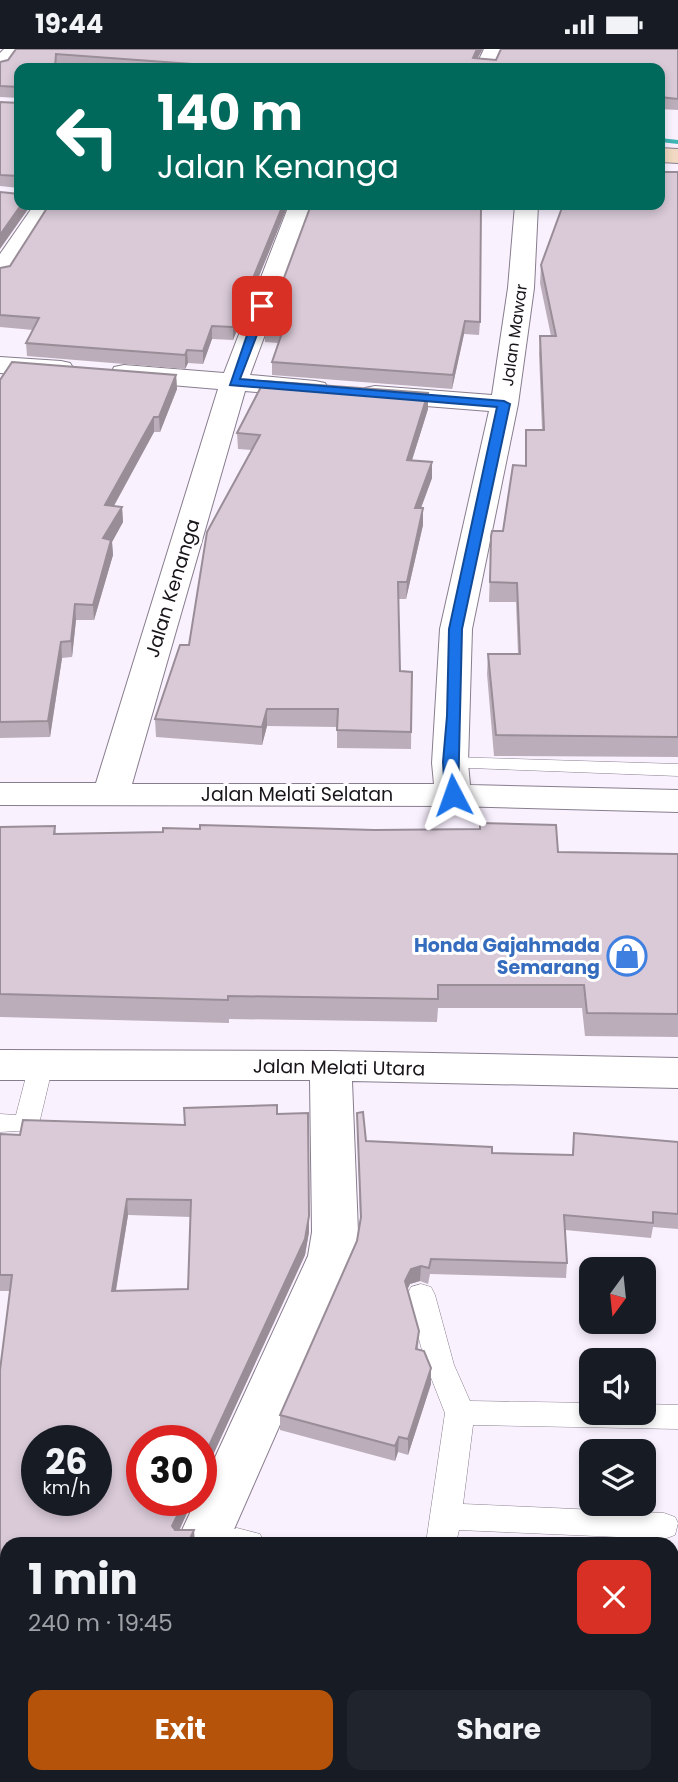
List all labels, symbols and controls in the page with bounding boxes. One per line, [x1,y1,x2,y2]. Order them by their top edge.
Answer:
text: 19:44 [35,6,103,42]
text: 140 m [157,79,303,147]
icon: left [42,91,133,182]
text: Jalan Kenanga [157,144,399,189]
pin [232,276,292,336]
street label: Jalan Mawar [496,282,533,388]
icon: arrive [243,287,281,325]
street label: Jalan Kenanga [139,515,206,661]
position arrow [416,758,490,832]
street label: Jalan Melati Selatan [201,781,393,808]
place label: Honda Gajahmada Semarang [414,932,600,981]
shop icon: Honda Gajahmada Semarang [606,935,648,977]
street label: Jalan Melati Utara [253,1052,425,1083]
north arrow [579,1257,656,1333]
map controls [579,1257,656,1516]
button: sound [579,1348,656,1425]
speed limit sign: 30 [126,1425,217,1516]
text: 26 [45,1437,88,1486]
button: layers [579,1439,656,1516]
text: km/h [43,1475,90,1500]
text: 1 min [28,1550,138,1609]
button: close [577,1560,651,1634]
text: 240 m · 19:45 [28,1607,173,1639]
button: Exit [28,1690,333,1770]
button: Share [347,1690,651,1770]

